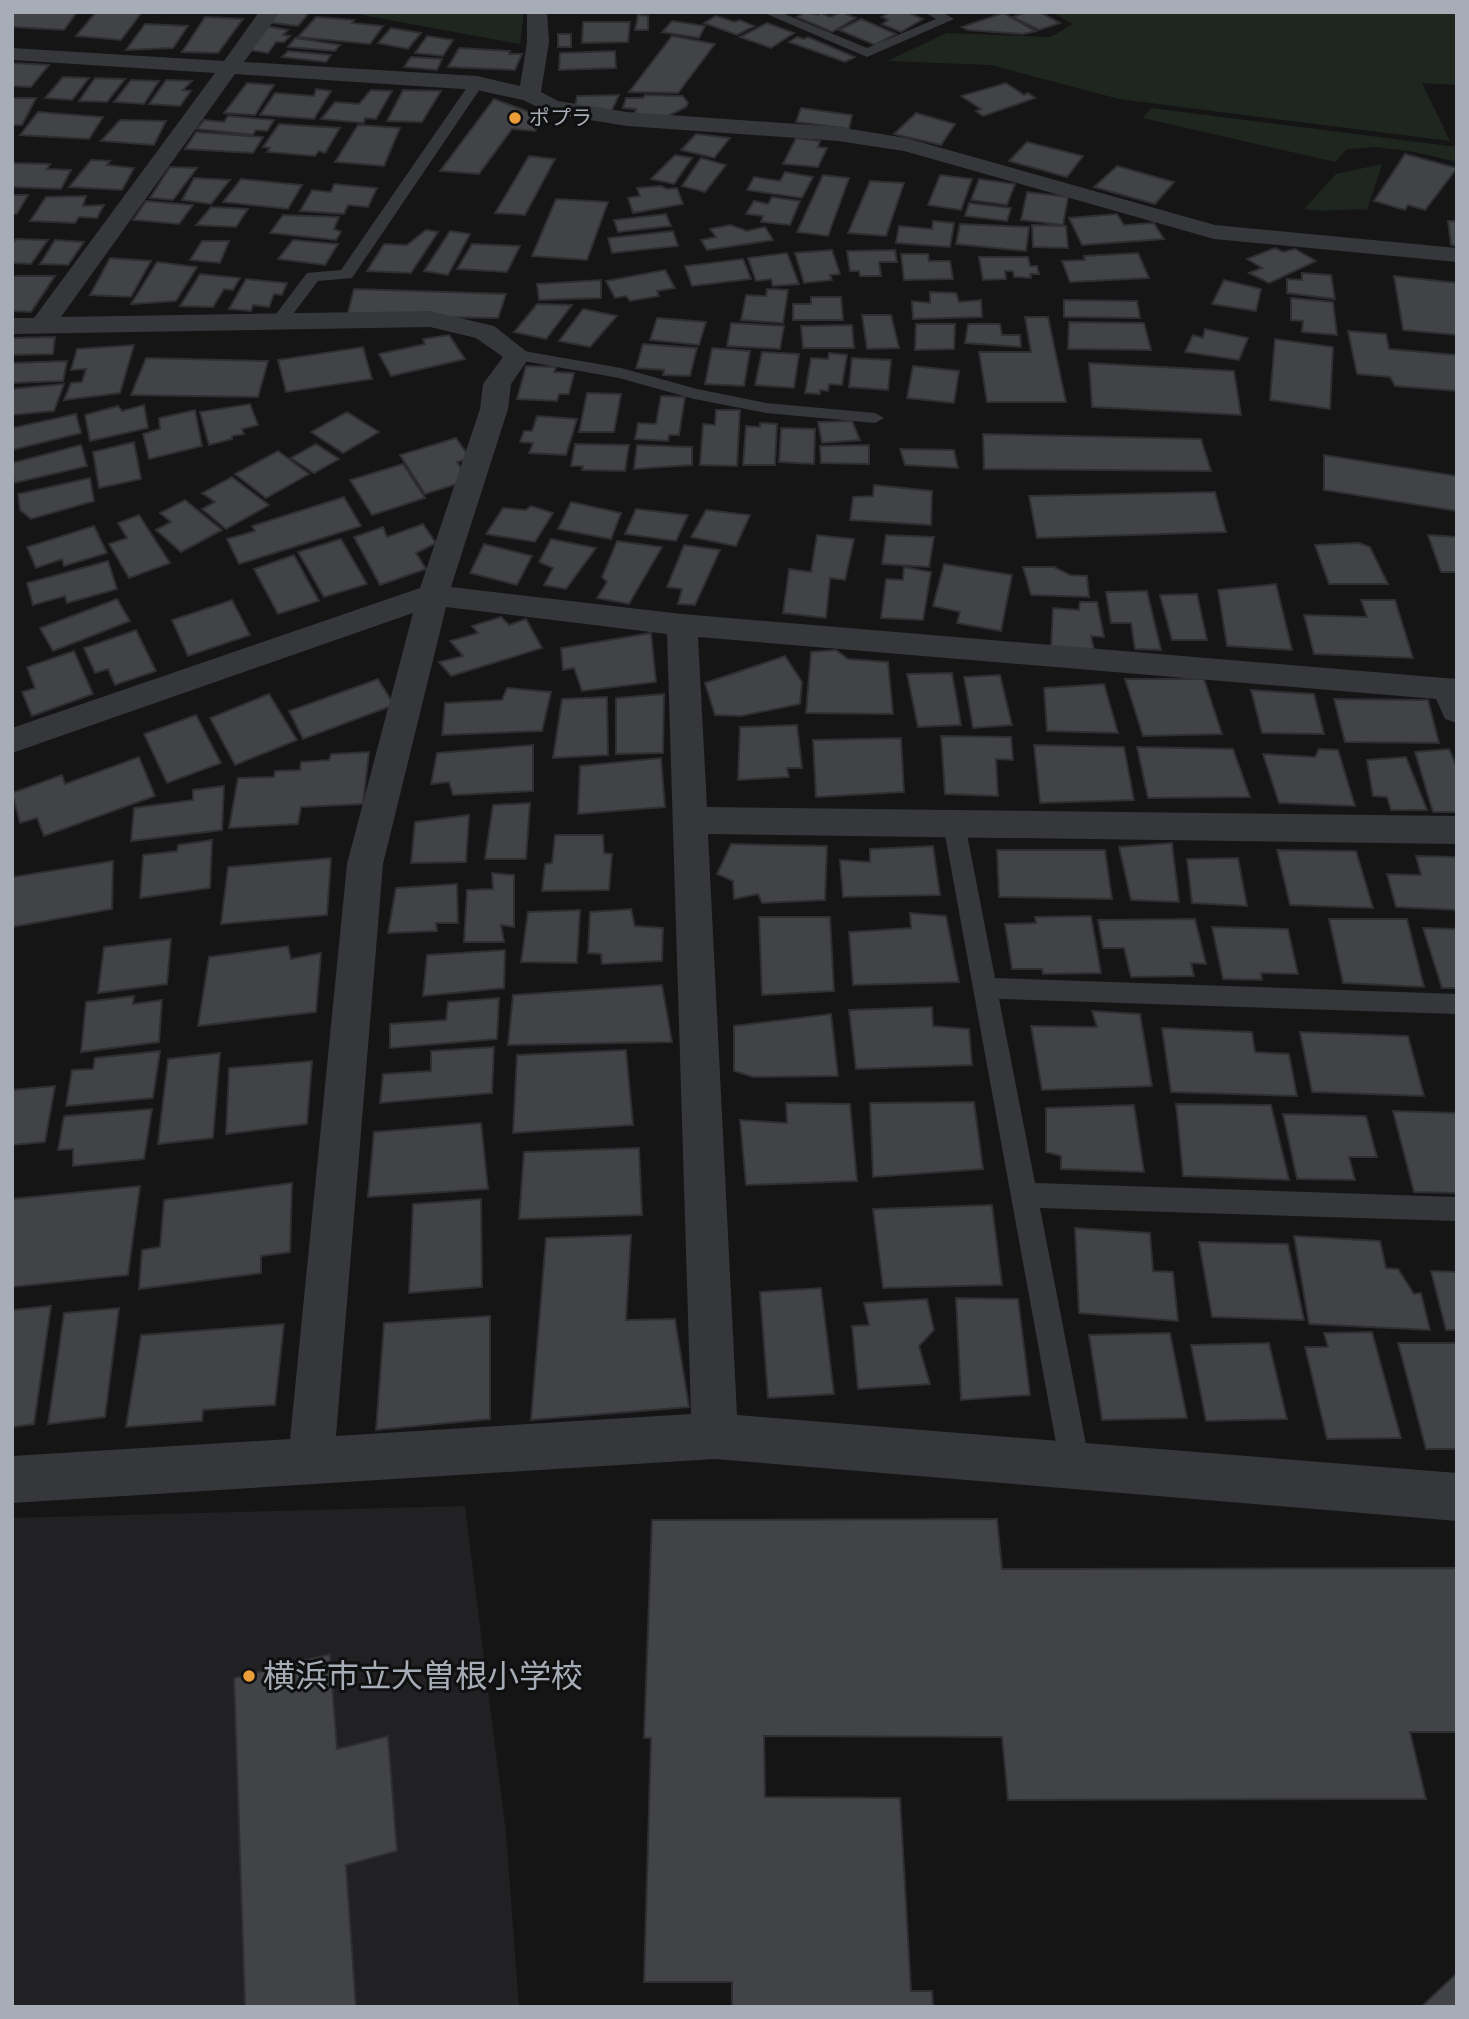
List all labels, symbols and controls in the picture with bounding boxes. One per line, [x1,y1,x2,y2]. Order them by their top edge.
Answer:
place label: ポプラ [529,107,592,129]
marker: ポプラ [507,110,523,126]
place label: 横浜市立大曽根小学校 [263,1659,583,1693]
marker: 横浜市立大曽根小学校 [241,1668,257,1684]

